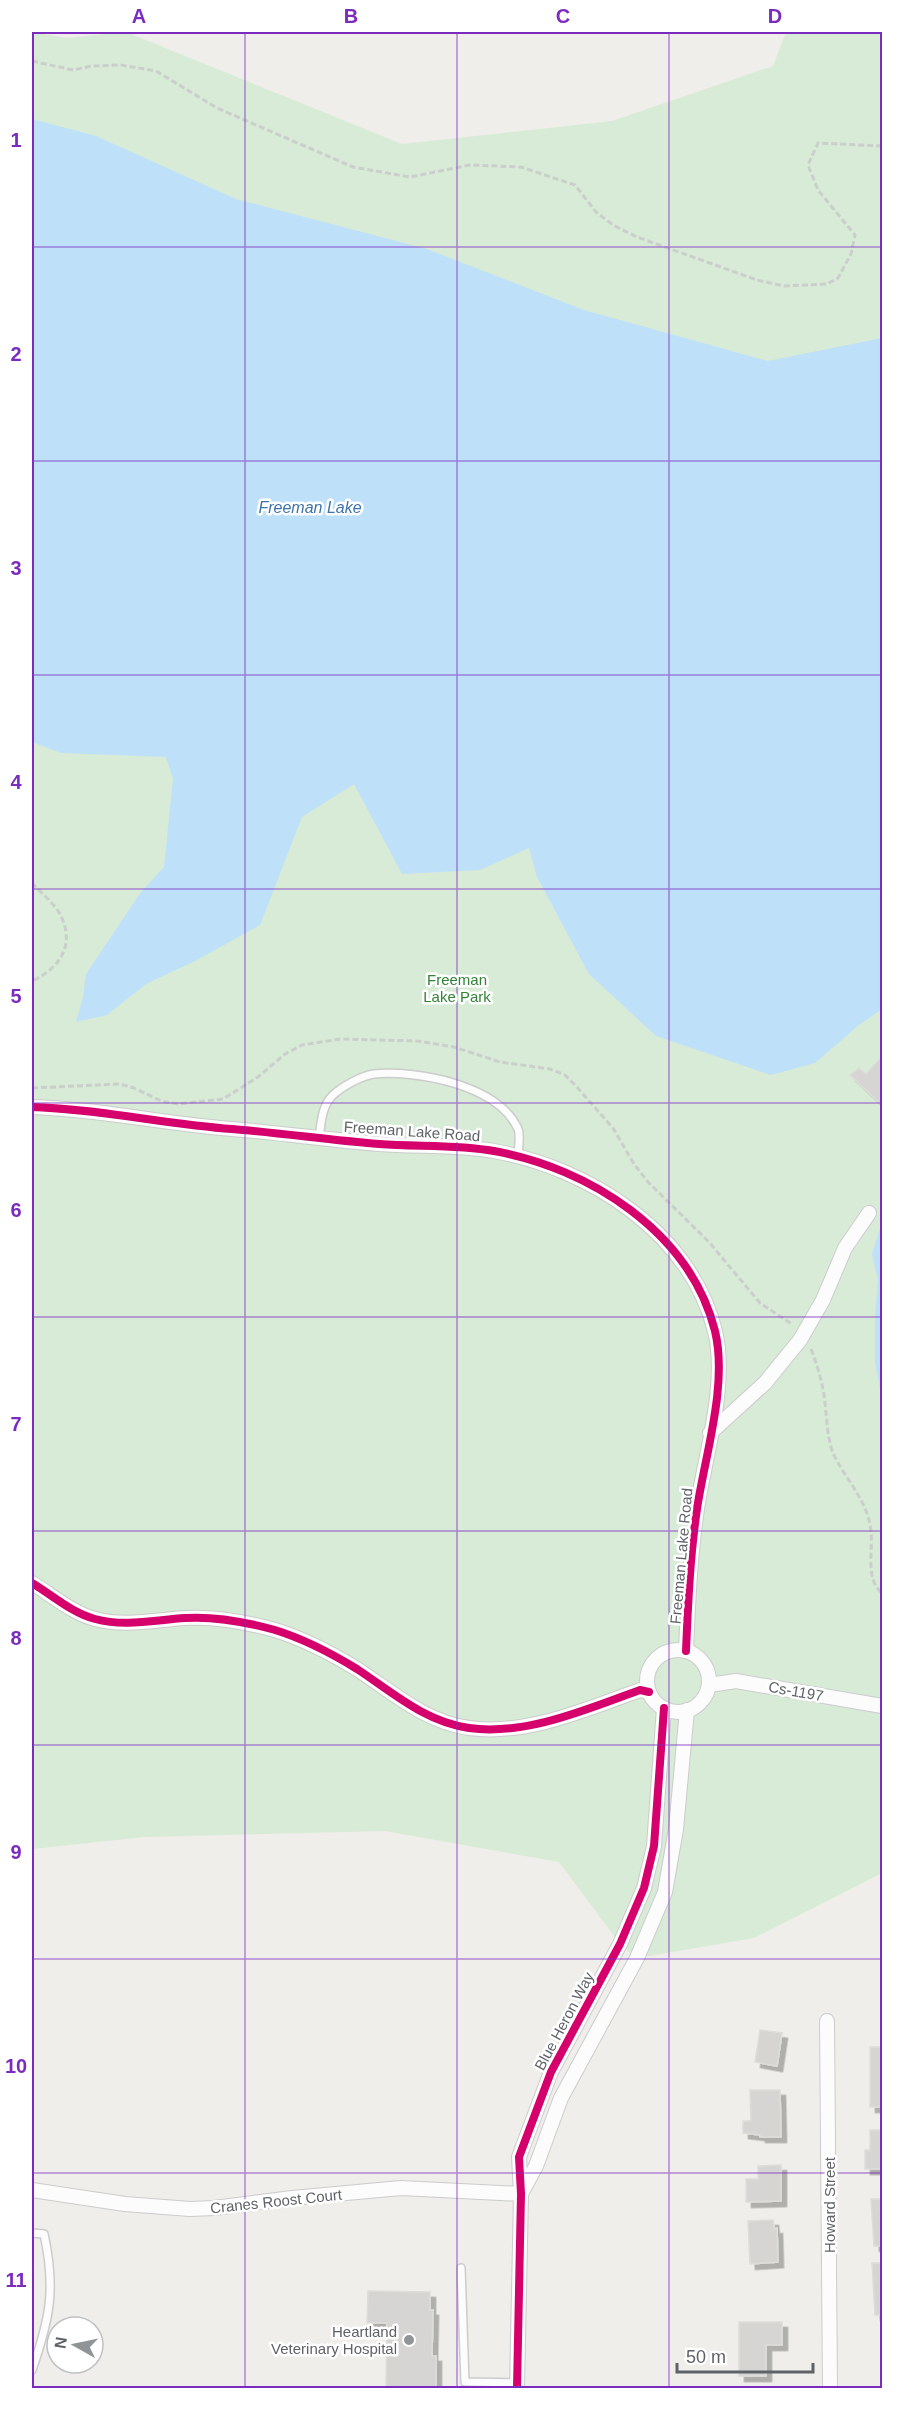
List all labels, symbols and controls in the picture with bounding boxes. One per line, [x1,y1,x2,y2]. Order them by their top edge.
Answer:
text: A [132,5,146,27]
text: B [344,5,358,27]
text: C [556,5,570,27]
text: D [768,5,782,27]
text: 1 [10,129,22,151]
text: 2 [10,343,22,365]
water label: Freeman Lake [258,499,362,516]
text: 3 [10,557,22,579]
text: 4 [10,771,22,793]
park label: Freeman Lake Park [423,971,491,1005]
text: 5 [10,985,22,1007]
street label: Freeman Lake Road [343,1118,481,1144]
text: 6 [10,1199,22,1221]
text: 7 [10,1413,22,1435]
street label: Freeman Lake Road [667,1487,695,1625]
text: 8 [10,1627,22,1649]
street label: Cs-1197 [767,1678,825,1704]
text: 9 [10,1841,22,1863]
street label: Blue Heron Way [531,1969,597,2073]
text: 10 [5,2055,27,2077]
street label: Howard Street [821,2156,838,2253]
street label: Cranes Roost Court [209,2186,344,2216]
text: 11 [5,2269,27,2291]
north arrow [45,2315,105,2375]
place label: Heartland Veterinary Hospital [271,2323,397,2357]
marker: Heartland Veterinary Hospital [402,2333,416,2347]
text: N [51,2336,70,2350]
scale bar [677,2336,814,2374]
text: 50 m [686,2347,726,2367]

